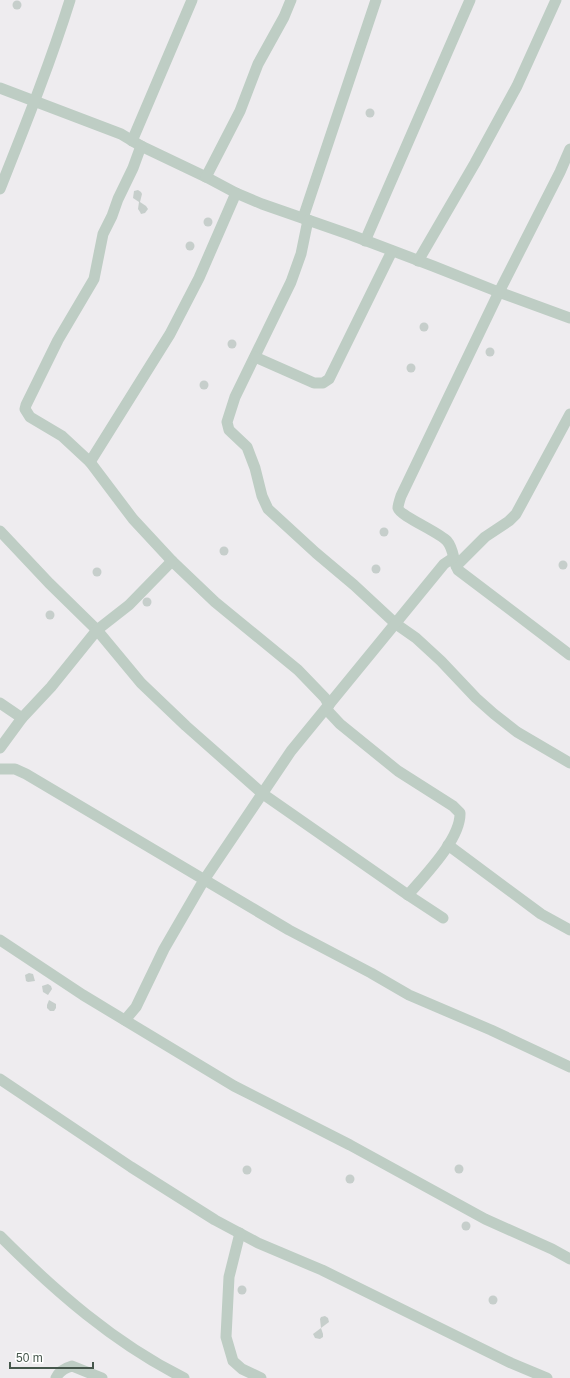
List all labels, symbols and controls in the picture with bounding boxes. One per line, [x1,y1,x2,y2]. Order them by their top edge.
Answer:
scale bar [10,1344,93,1370]
text: 50 m [16,1351,43,1365]

